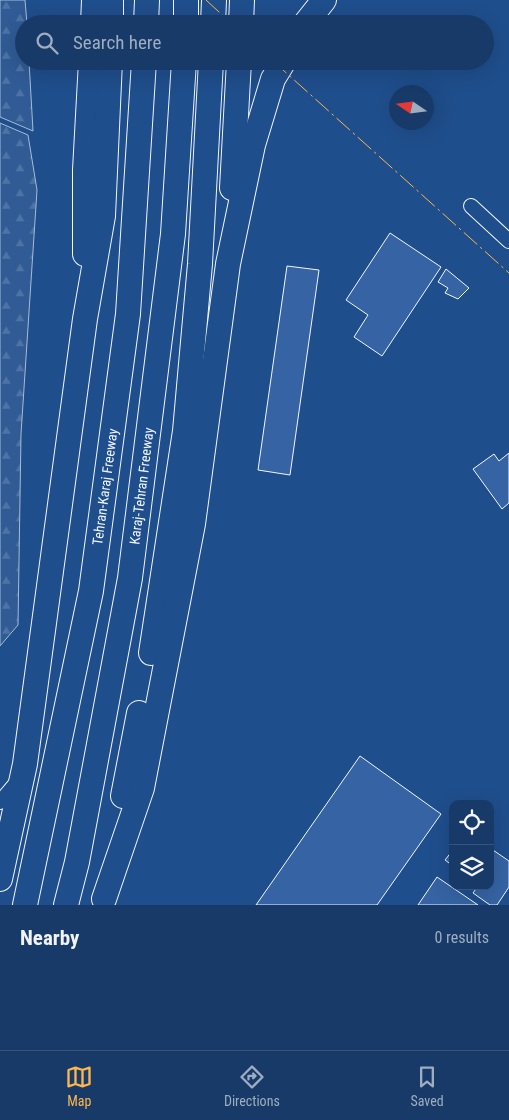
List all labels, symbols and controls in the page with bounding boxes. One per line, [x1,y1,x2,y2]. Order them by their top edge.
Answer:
search box [15,15,494,70]
icon: search [33,29,61,57]
text: Search here [73,31,161,54]
north arrow [389,85,434,130]
street label: Karaj-Tehran Freeway [126,426,157,545]
street label: Tehran-Karaj Freeway [89,427,121,546]
map controls [449,800,494,890]
button: locate [449,800,494,845]
button: layers [449,845,494,890]
text: Nearby [20,926,79,950]
text: 0 results [434,928,489,947]
tab: Map [65,1063,93,1109]
tab: Directions [224,1063,280,1109]
tab: Saved [410,1063,444,1109]

